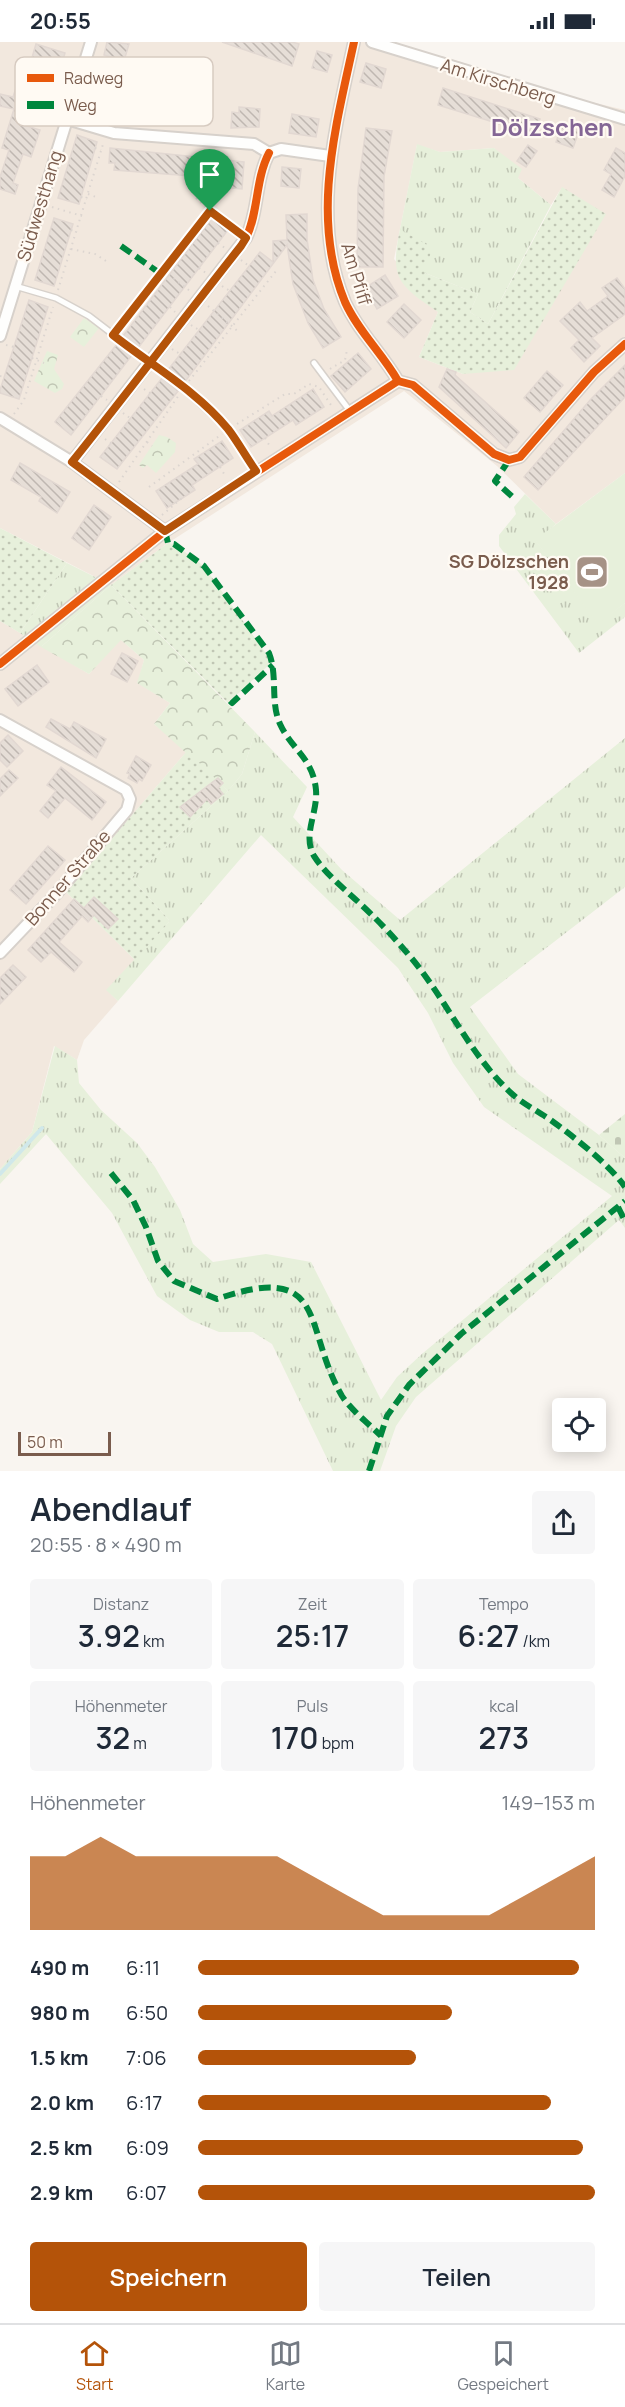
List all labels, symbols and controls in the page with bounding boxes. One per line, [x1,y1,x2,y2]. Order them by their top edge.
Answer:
text: 20:55 [30,6,91,36]
street label: Am Kirschberg [438,52,559,110]
legend [15,57,213,126]
text: Radweg [64,67,123,89]
text: Weg [64,94,97,116]
district label: Dölzschen [491,110,613,143]
street label: Südwesthang [11,147,67,264]
pin [184,149,235,211]
icon: arrive [193,158,226,191]
street label: Am Pfiff [336,240,378,308]
place label: SG Dölzschen 1928 [449,549,569,594]
sports icon: SG Dölzschen 1928 [574,554,610,590]
street label: Bonner Straße [19,824,115,930]
map controls [552,1398,606,1452]
button: locate [552,1398,606,1452]
scale bar [18,1429,111,1456]
text: 50 m [27,1431,63,1453]
text: Abendlauf [30,1486,191,1531]
button: share [532,1491,595,1554]
text: 20:55 · 8 × 490 m [30,1531,182,1558]
text: Distanz [93,1593,149,1615]
text: Zeit [298,1593,327,1615]
text: Tempo [479,1593,529,1615]
text: 3.92 [78,1615,140,1656]
text: 25:17 [276,1615,349,1656]
text: 6:27 [457,1615,519,1656]
text: km [140,1630,165,1652]
text: /km [519,1630,550,1652]
text: Höhenmeter [75,1695,167,1717]
text: Puls [297,1695,328,1717]
text: kcal [489,1695,518,1717]
text: 32 [95,1717,130,1758]
text: 170 [271,1717,318,1758]
text: 273 [479,1717,529,1758]
text: m [130,1732,147,1754]
text: bpm [318,1732,354,1754]
text: Höhenmeter [30,1789,146,1816]
text: 149–153 m [501,1789,595,1816]
text: 490 m [30,1954,89,1981]
text: 6:11 [126,1954,160,1981]
text: 980 m [30,1999,90,2026]
text: 6:50 [126,1999,168,2026]
text: 1.5 km [30,2044,89,2071]
text: 7:06 [126,2044,167,2071]
text: 2.0 km [30,2089,94,2116]
text: 6:17 [126,2089,162,2116]
text: 2.5 km [30,2134,92,2161]
text: 6:09 [126,2134,169,2161]
text: 2.9 km [30,2179,93,2206]
text: 6:07 [126,2179,167,2206]
button: Speichern [30,2242,307,2311]
button: Teilen [319,2242,595,2311]
tab: Start [76,2337,113,2395]
tab: Karte [266,2337,305,2395]
tab: Gespeichert [457,2337,549,2395]

